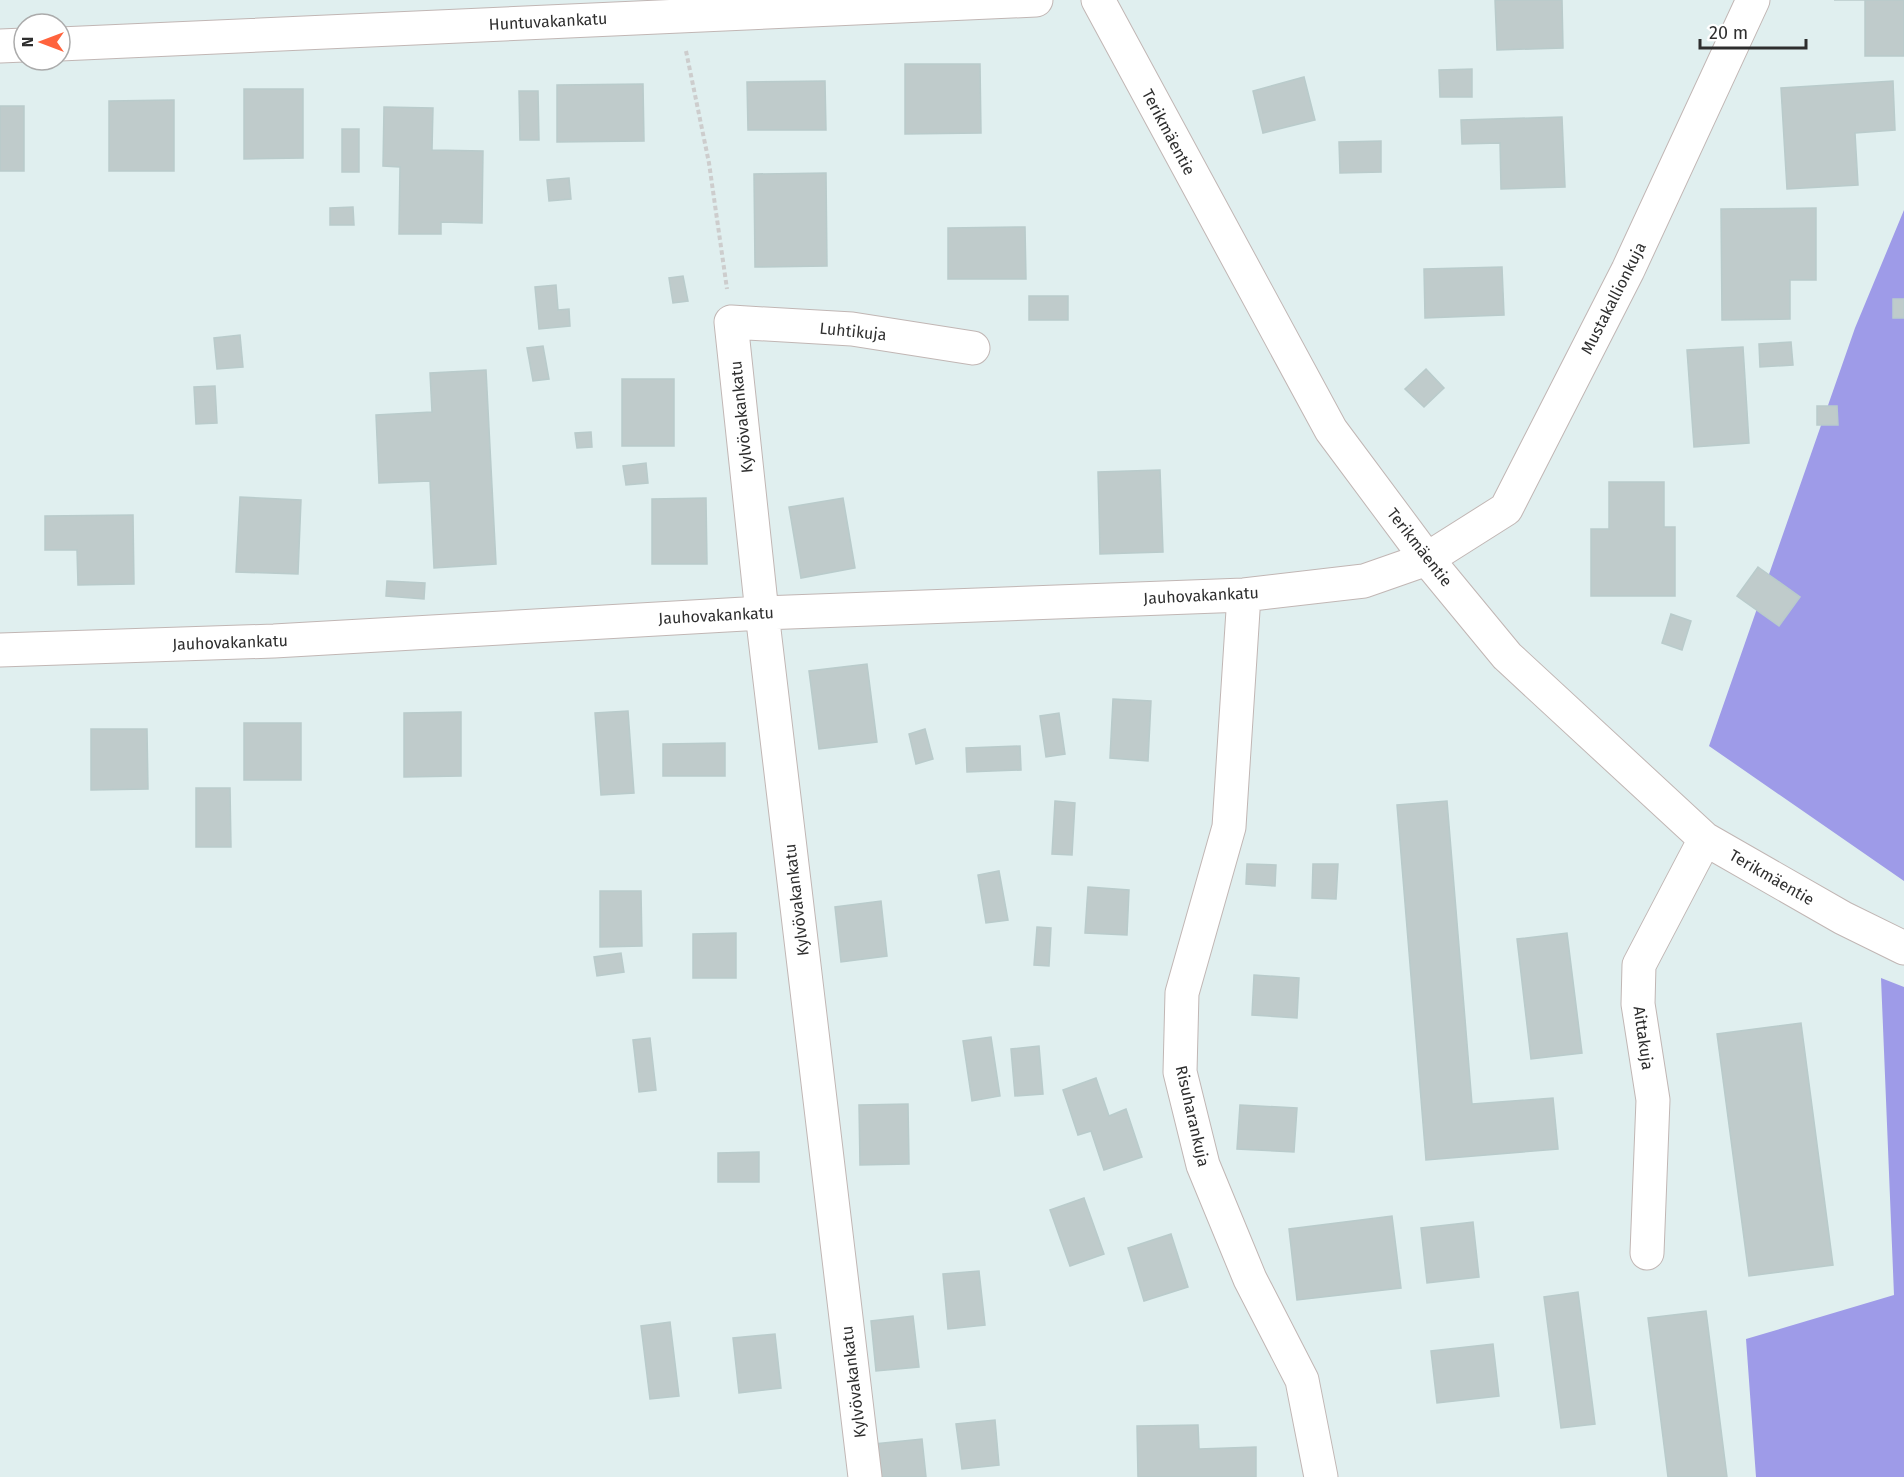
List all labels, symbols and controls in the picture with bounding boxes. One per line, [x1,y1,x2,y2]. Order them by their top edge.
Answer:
street label: Huntuvakankatu [488,9,608,34]
north arrow [12,12,72,72]
scale bar [1700,12,1806,50]
text: 20 m [1709,22,1748,44]
text: N [18,37,37,47]
street label: Terikmäentie [1138,86,1199,178]
street label: Mustakallionkuja [1577,239,1650,357]
street label: Luhtikuja [818,319,887,344]
street label: Kylvövakankatu [726,360,757,474]
street label: Terikmäentie [1383,504,1456,590]
street label: Jauhovakankatu [1143,583,1259,608]
street label: Jauhovakankatu [658,603,774,628]
street label: Jauhovakankatu [172,631,288,654]
street label: Kylvövakankatu [780,843,813,957]
street label: Terikmäentie [1726,846,1817,909]
street label: Aittakuja [1630,1005,1657,1071]
street label: Risuharankuja [1172,1064,1213,1169]
street label: Kylvövakankatu [837,1325,870,1439]

